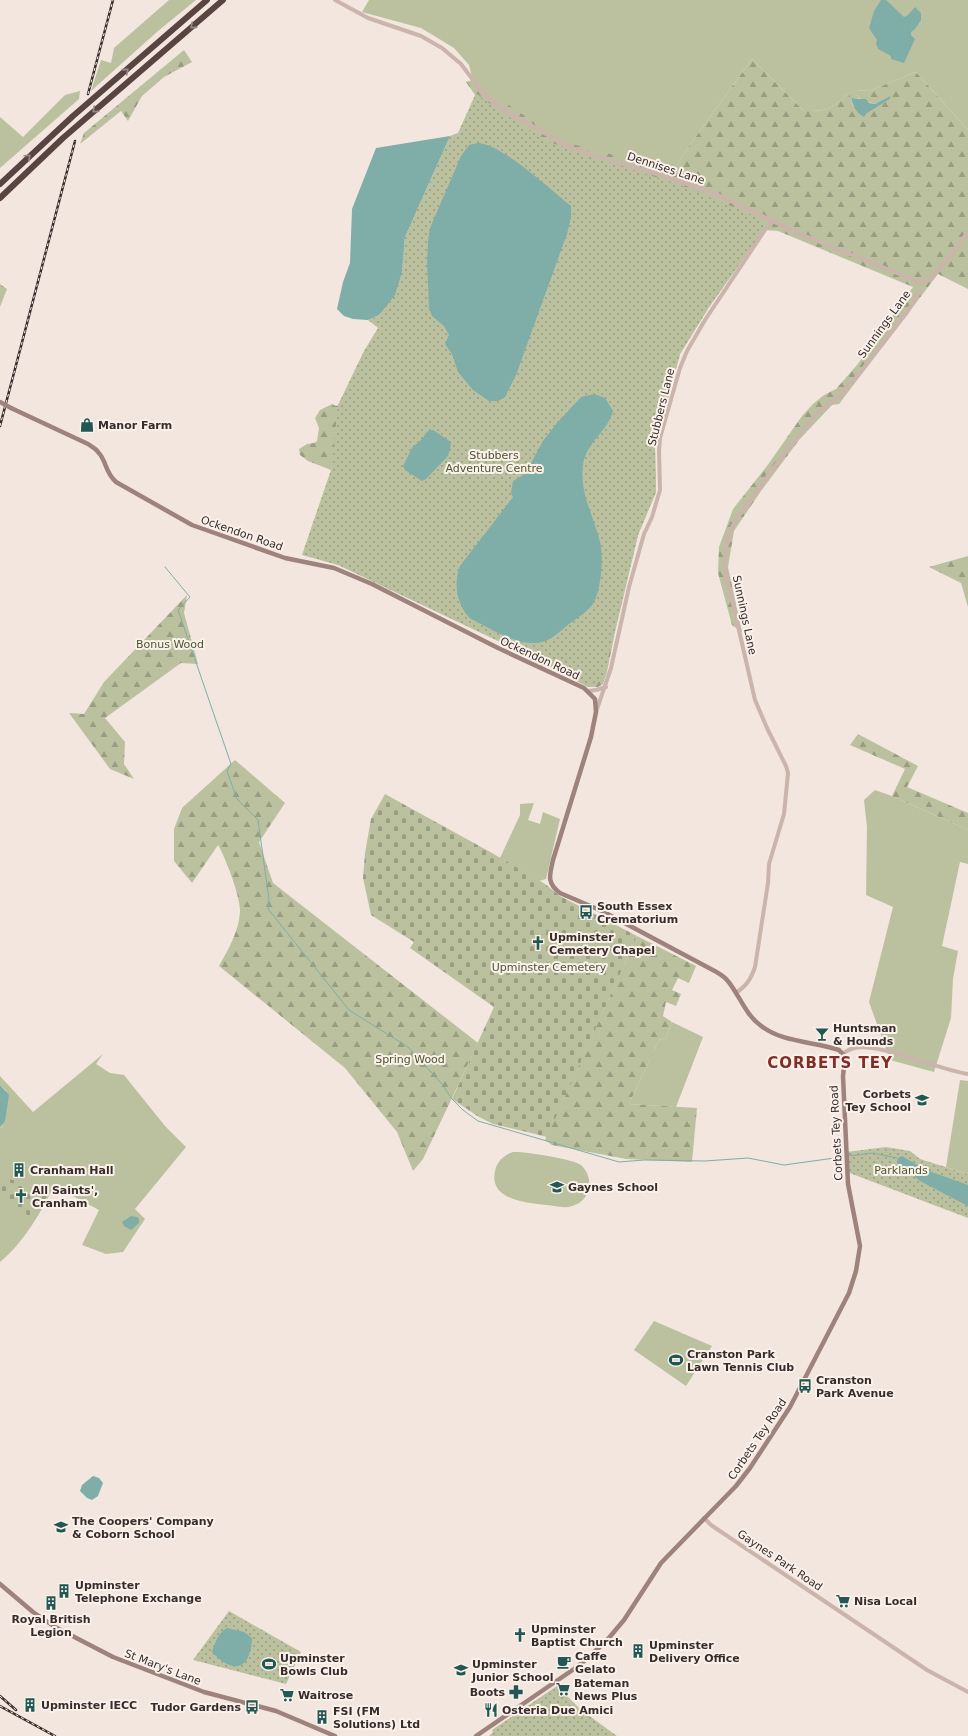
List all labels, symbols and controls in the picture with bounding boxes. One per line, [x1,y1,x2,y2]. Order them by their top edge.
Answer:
one-way arrow [191,21,198,28]
one-way arrow [121,69,128,76]
one-way arrow [92,106,99,113]
street label: Dennises Lane [626,150,706,187]
one-way arrow [23,154,31,162]
street label: Sunnings Lane [855,288,914,361]
street label: Stubbers Lane [646,367,677,447]
shop icon: Manor Farm [79,417,95,433]
place label: Manor Farm [98,419,172,432]
park label: Stubbers Adventure Centre [445,449,543,475]
street label: Ockendon Road [199,513,285,554]
street label: Sunnings Lane [730,574,759,656]
street label: Ockendon Road [498,634,582,683]
park label: Bonus Wood [136,638,204,651]
place label: South Essex Crematorium [597,900,678,926]
bus stop icon: South Essex Crematorium [578,904,594,920]
place label: Upminster Cemetery Chapel [549,931,655,957]
church icon: Upminster Cemetery Chapel [530,935,546,951]
park label: Upminster Cemetery [492,961,607,974]
place label: Huntsman & Hounds [833,1022,896,1048]
bar icon: Huntsman & Hounds [814,1026,830,1042]
park label: Spring Wood [375,1053,445,1066]
district label: CORBETS TEY [767,1054,893,1072]
street label: Corbets Tey Road [828,1085,845,1181]
place label: Corbets Tey School [845,1088,911,1114]
school or university icon: Corbets Tey School [914,1092,930,1108]
building icon: Cranham Hall [11,1162,27,1178]
place label: Cranham Hall [30,1164,113,1177]
park label: Parklands [874,1164,928,1177]
school or university icon: Gaynes School [549,1179,565,1195]
place label: Gaynes School [568,1181,658,1194]
place label: All Saints', Cranham [32,1184,98,1210]
church icon: All Saints', Cranham [13,1188,29,1204]
place label: Cranston Park Lawn Tennis Club [687,1348,794,1374]
sports icon: Cranston Park Lawn Tennis Club [668,1352,684,1368]
place label: Cranston Park Avenue [816,1374,894,1400]
bus stop icon: Cranston Park Avenue [797,1378,813,1394]
street label: Corbets Tey Road [725,1396,789,1482]
place label: The Coopers' Company & Coborn School [72,1515,214,1541]
school or university icon: The Coopers' Company & Coborn School [53,1519,69,1535]
street label: Gaynes Park Road [735,1527,825,1594]
place label: Upminster Telephone Exchange [75,1579,202,1605]
building icon: Upminster Telephone Exchange [56,1583,72,1599]
supermarket icon: Nisa Local [835,1593,851,1609]
building icon: Royal British Legion [43,1595,59,1611]
place label: Nisa Local [854,1595,917,1608]
place label: Royal British Legion [11,1613,91,1639]
place label: Upminster Baptist Church [531,1623,623,1649]
church icon: Upminster Baptist Church [512,1627,528,1643]
place label: Upminster Delivery Office [649,1639,740,1665]
building icon: Upminster Delivery Office [630,1643,646,1659]
street label: St Mary's Lane [123,1647,203,1688]
place label: Caffe Gelato [575,1650,616,1676]
place label: Upminster Bowls Club [280,1652,348,1678]
cafe icon: Caffe Gelato [556,1654,572,1670]
sports icon: Upminster Bowls Club [261,1656,277,1672]
place label: Upminster Junior School [471,1658,554,1684]
school or university icon: Upminster Junior School [453,1662,469,1678]
place label: Bateman News Plus [574,1677,638,1703]
supermarket icon: Bateman News Plus [555,1681,571,1697]
pharmacy icon: Boots [508,1684,524,1700]
place label: Boots [470,1686,505,1699]
supermarket icon: Waitrose [279,1687,295,1703]
place label: Waitrose [298,1689,353,1702]
building icon: Upminster IECC [22,1697,38,1713]
place label: Upminster IECC [41,1699,137,1712]
bus stop icon: Tudor Gardens [244,1699,260,1715]
place label: Tudor Gardens [151,1701,241,1714]
restaurant icon: Osteria Due Amici [483,1702,499,1718]
place label: Osteria Due Amici [502,1704,613,1717]
place label: FSI (FM Solutions) Ltd [333,1705,420,1731]
building icon: FSI (FM Solutions) Ltd [314,1709,330,1725]

